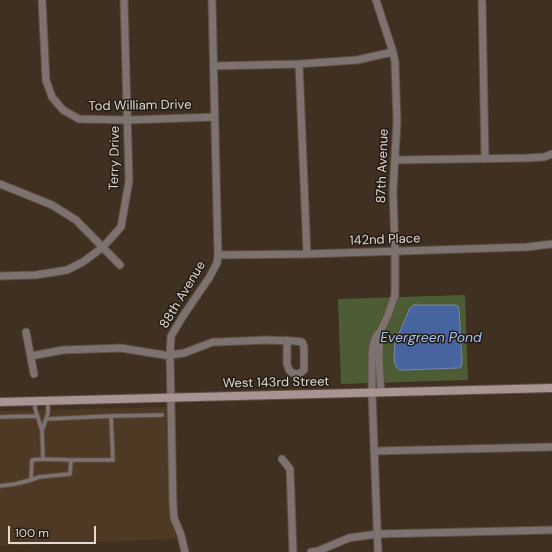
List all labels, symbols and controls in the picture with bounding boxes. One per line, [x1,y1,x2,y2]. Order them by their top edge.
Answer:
street label: Tod William Drive [88,97,192,115]
street label: Terry Drive [107,126,123,190]
street label: 87th Avenue [374,128,392,204]
street label: 142nd Place [349,231,421,249]
street label: 88th Avenue [157,258,209,332]
water label: Evergreen Pond [380,330,482,346]
street label: West 143rd Street [223,374,329,392]
scale bar [10,518,98,544]
text: 100 m [15,525,49,541]

